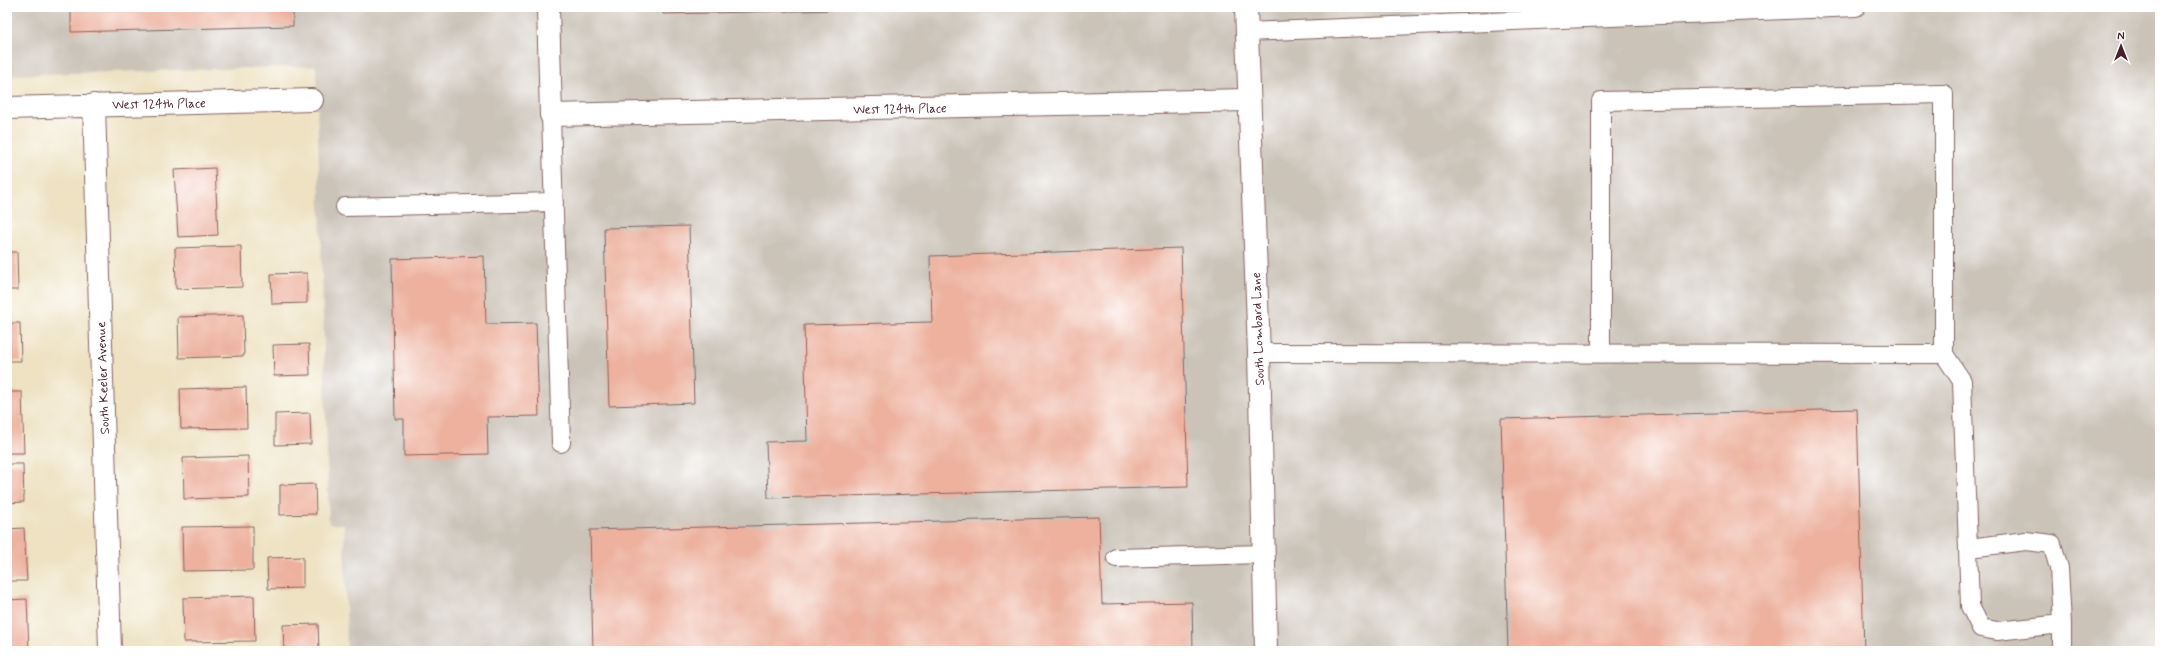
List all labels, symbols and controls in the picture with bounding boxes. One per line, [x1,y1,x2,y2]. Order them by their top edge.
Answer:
north arrow [2101,26,2141,66]
text: N [2117,30,2125,44]
street label: West 124th Place [112,95,206,114]
street label: West 124th Place [853,100,947,119]
street label: South Lombard Lane [1248,272,1269,386]
street label: South Keeler Avenue [93,321,114,435]

